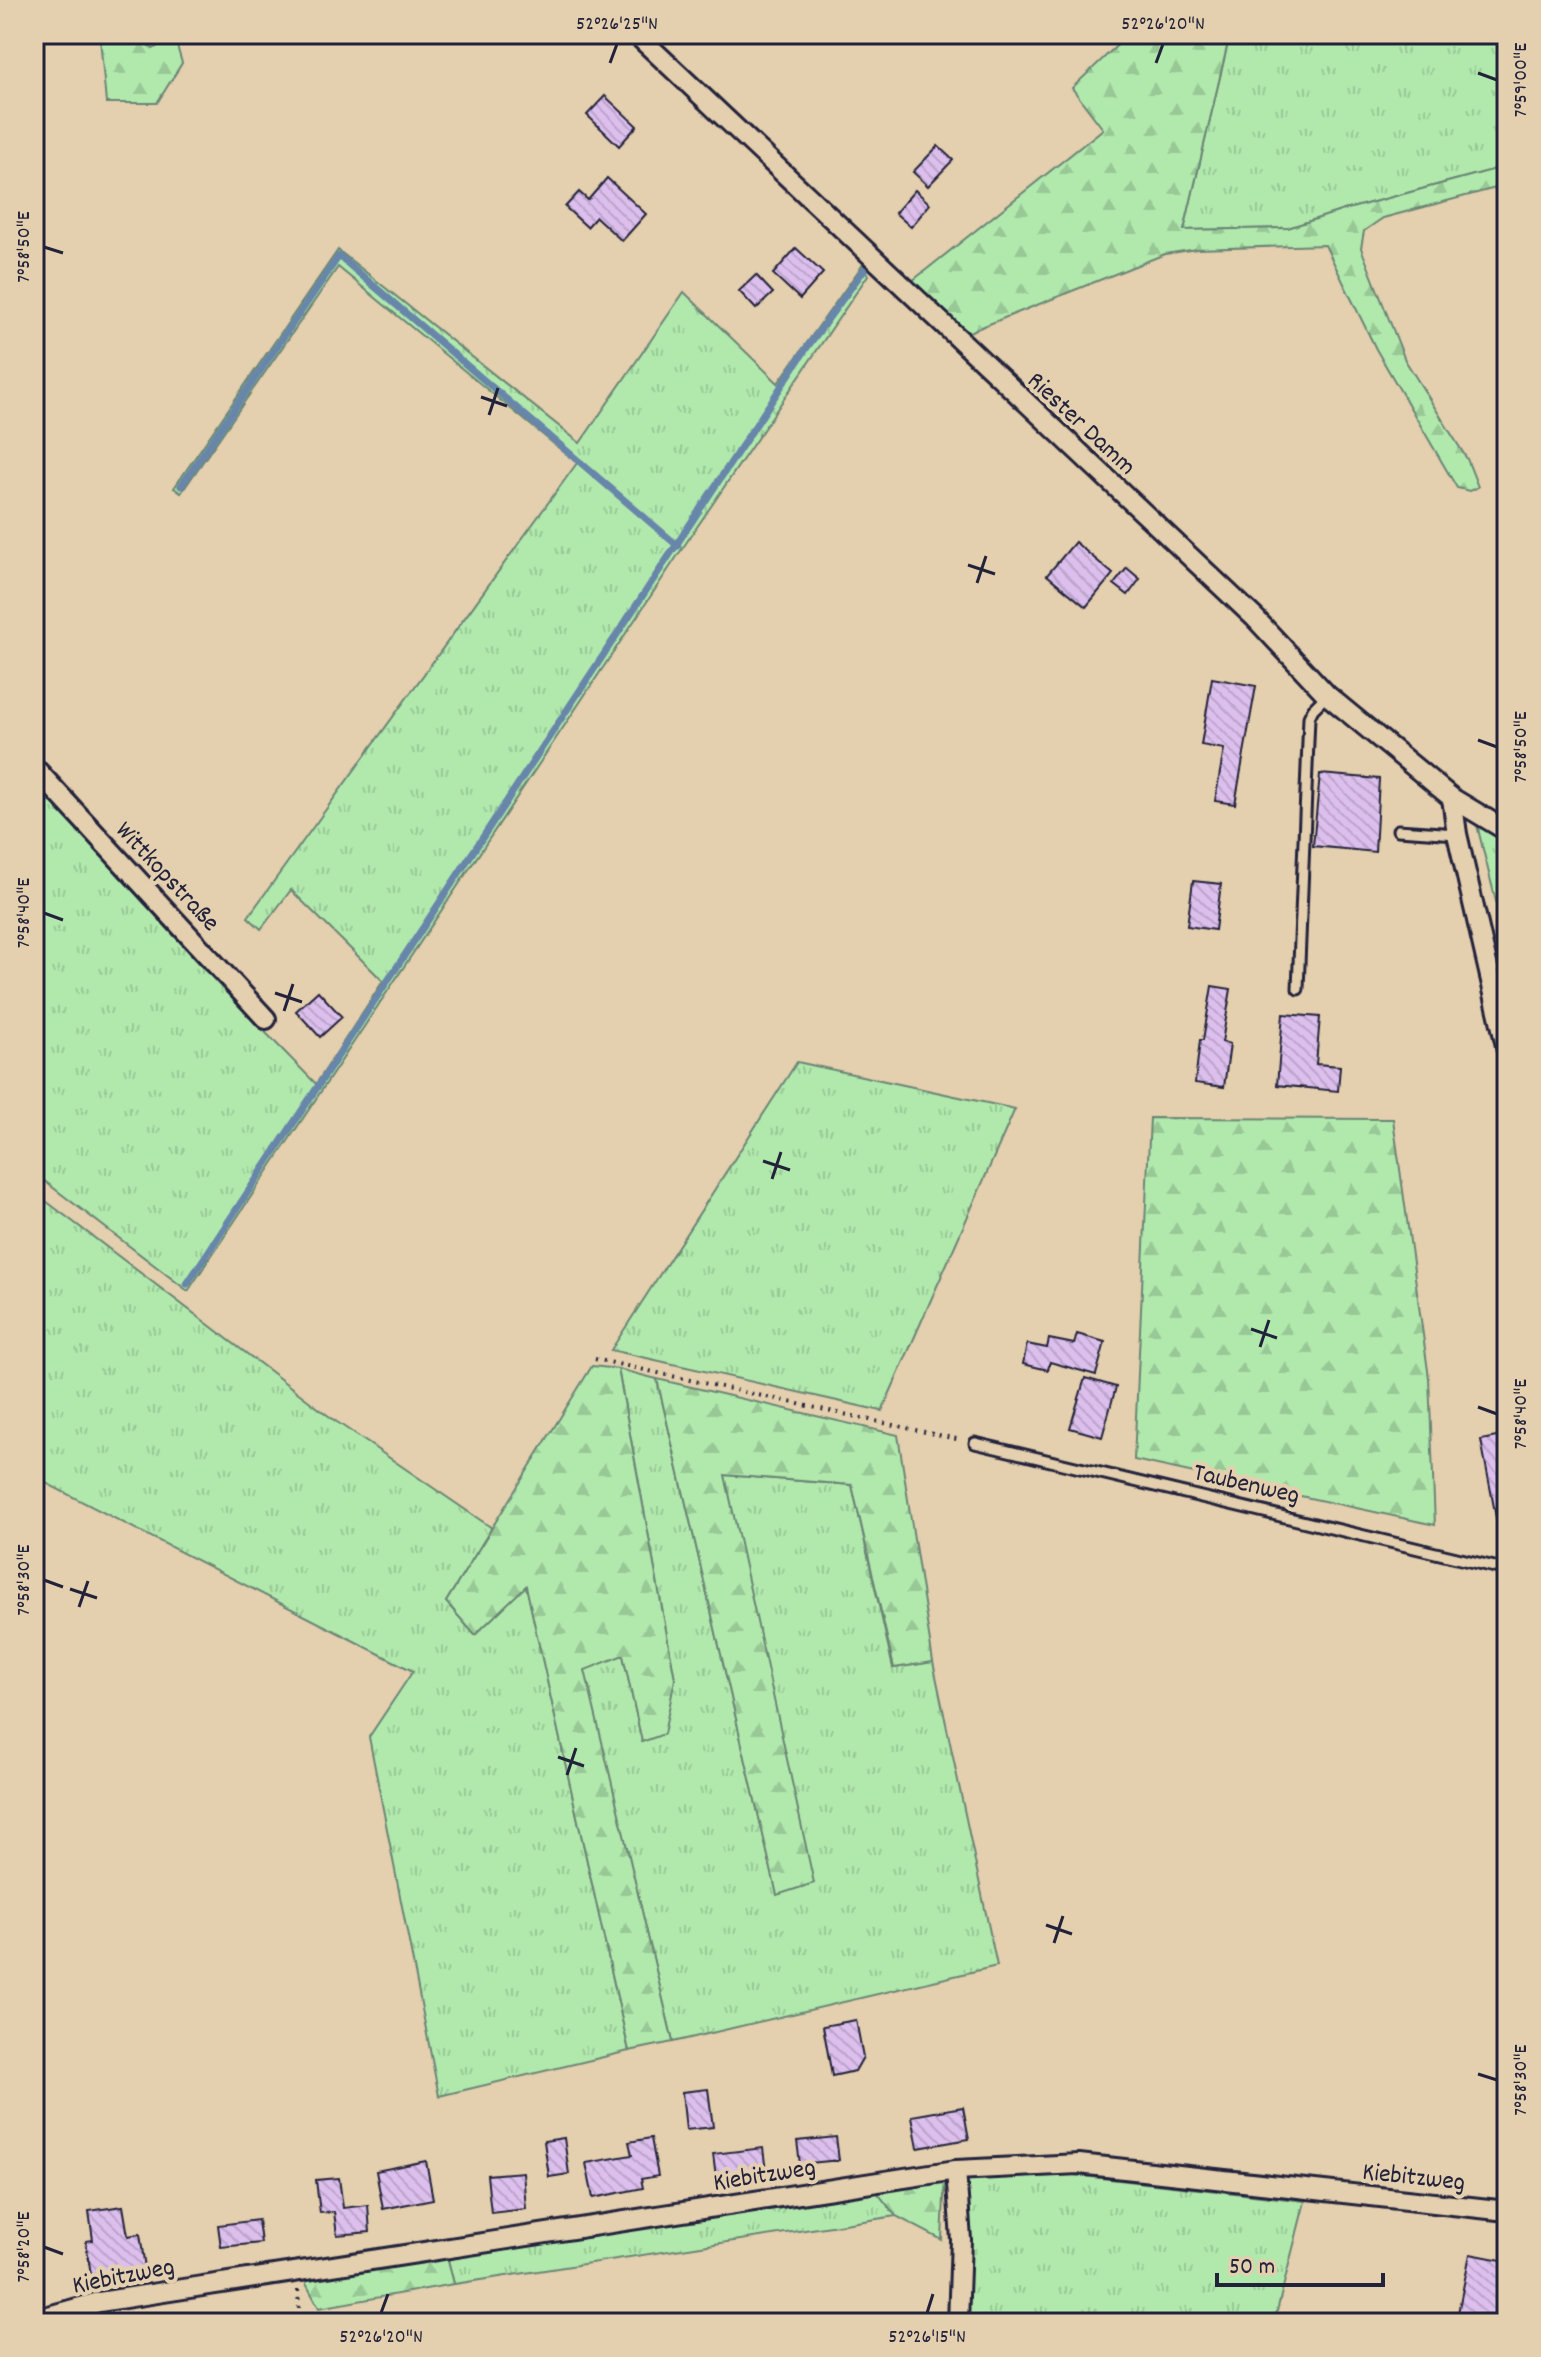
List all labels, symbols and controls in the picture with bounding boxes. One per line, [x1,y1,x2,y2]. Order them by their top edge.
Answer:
text: 52°26'25"N [576,11,658,39]
text: 52°26'20"N [1121,11,1205,39]
text: 7°59'00"E [1508,43,1536,117]
text: 7°58'50"E [11,211,39,283]
street label: Riester Damm [1018,364,1144,485]
text: 7°58'50"E [1508,711,1536,783]
street label: Wittkopstraße [105,814,227,941]
text: 7°58'40"E [11,878,39,948]
text: 7°58'40"E [1508,1379,1536,1449]
street label: Taubenweg [1189,1455,1303,1516]
text: 7°58'30"E [11,1544,39,1616]
text: 7°58'30"E [1508,2044,1536,2116]
street label: Kiebitzweg [711,2150,818,2203]
street label: Kiebitzweg [1360,2155,1467,2202]
text: 7°58'20"E [11,2211,39,2283]
scale bar [1217,2237,1383,2287]
street label: Kiebitzweg [69,2249,178,2305]
text: 50 m [1229,2251,1275,2285]
text: 52°26'20"N [339,2324,423,2352]
text: 52°26'15"N [888,2324,966,2352]

